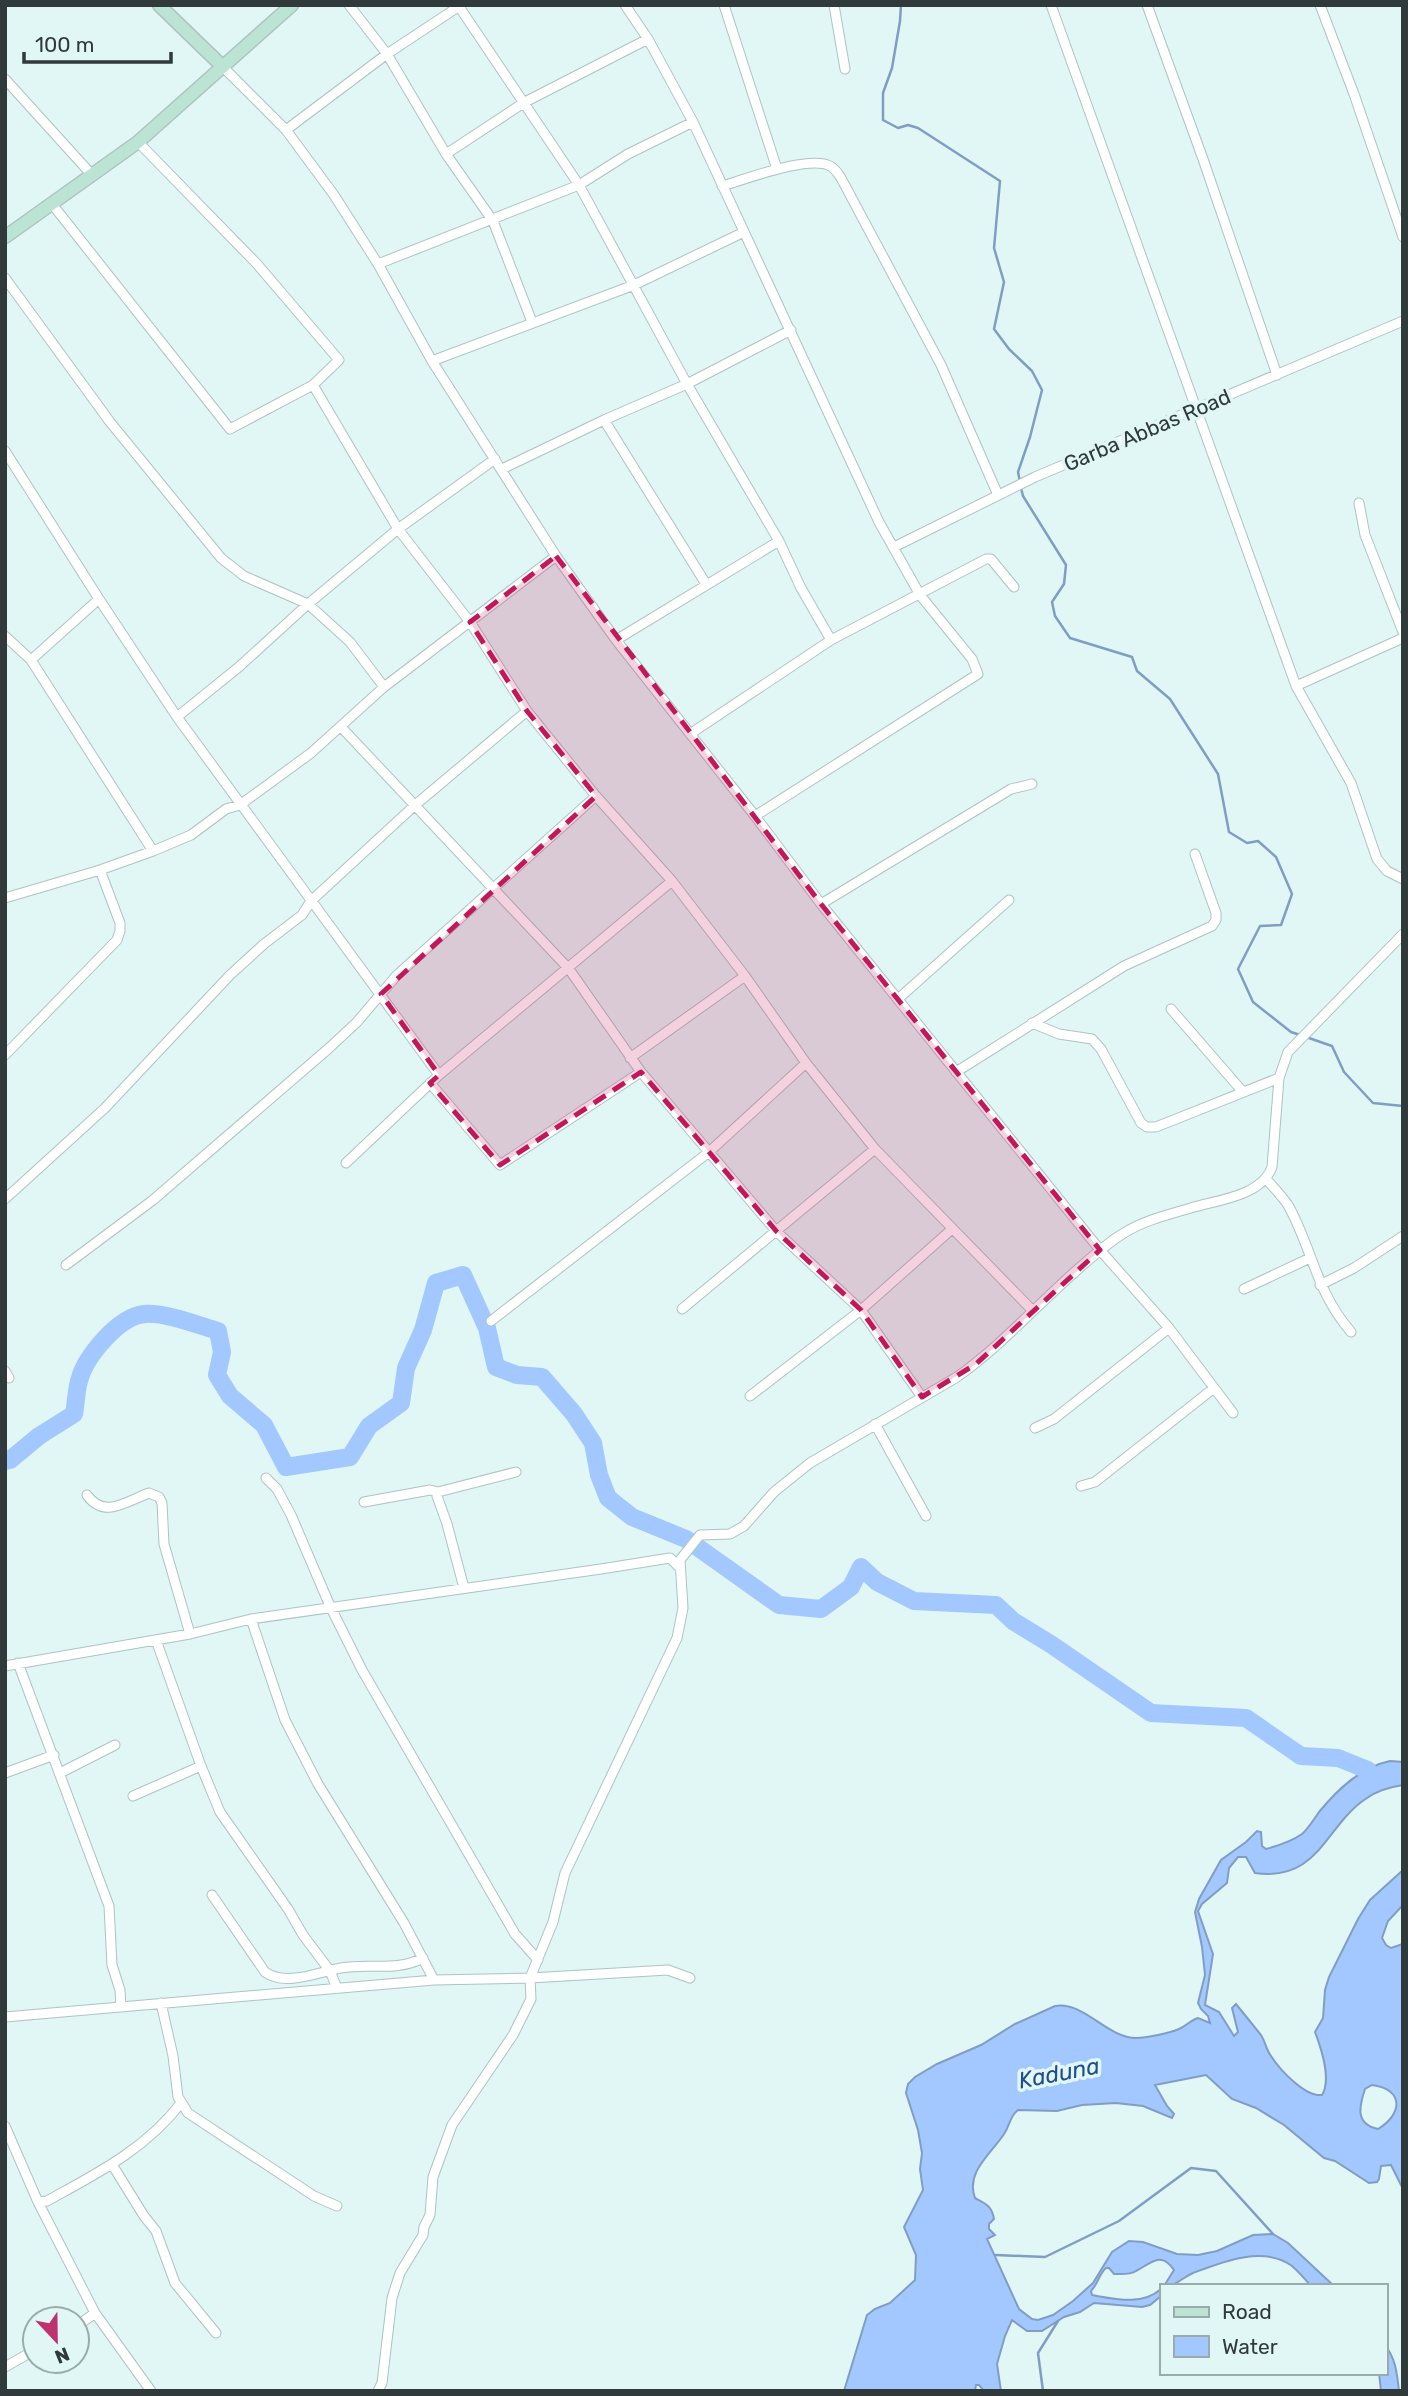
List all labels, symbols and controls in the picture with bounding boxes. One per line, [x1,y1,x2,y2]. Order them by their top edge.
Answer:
scale bar [24,21,172,65]
text: 100 m [35,32,94,57]
street label: Garba Abbas Road [1060,384,1234,476]
water label: Kaduna [1016,2051,1102,2095]
legend [1160,2284,1387,2375]
text: Road [1222,2299,1272,2324]
north arrow [21,2305,91,2375]
text: Water [1222,2334,1278,2359]
text: N [52,2342,73,2369]

